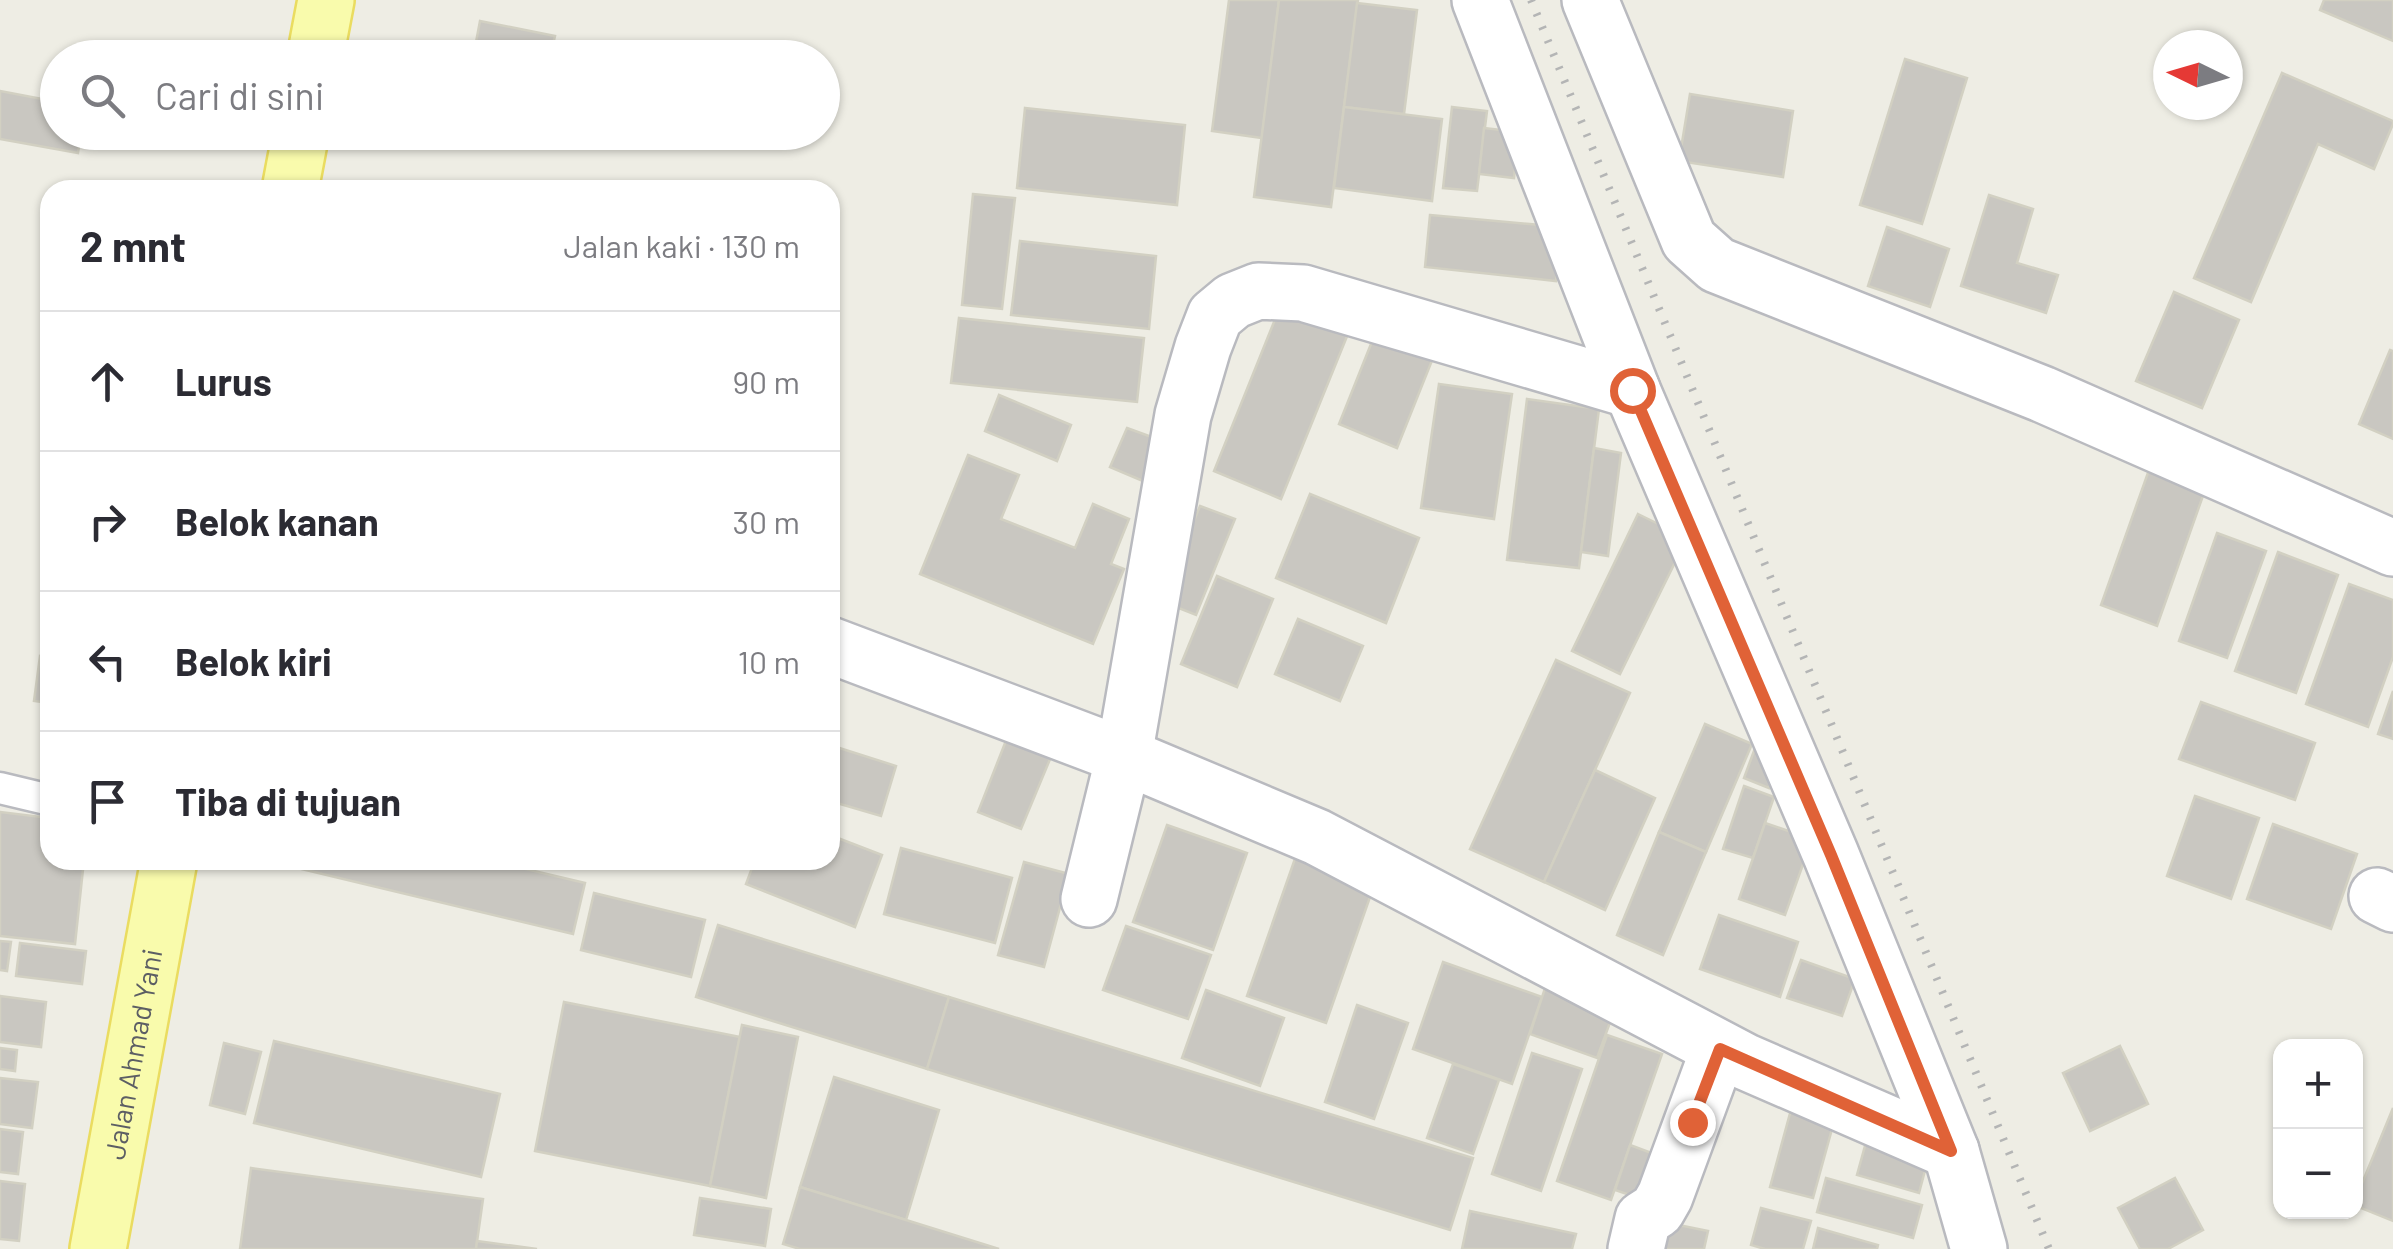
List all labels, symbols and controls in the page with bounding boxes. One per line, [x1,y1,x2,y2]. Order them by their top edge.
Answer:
north arrow [2153,30,2243,120]
search box [40,40,840,150]
icon: search [75,68,130,123]
text: Cari di sini [155,72,325,118]
text: 2 mnt [80,220,186,270]
text: Jalan kaki · 130 m [563,226,800,264]
icon: ahead [80,354,135,409]
text: Lurus [175,358,272,404]
text: 90 m [732,362,800,400]
route start [1610,368,1656,414]
icon: right [80,494,135,549]
text: Belok kanan [175,498,379,544]
text: 30 m [733,502,800,540]
icon: left [80,634,135,689]
text: Belok kiri [175,638,332,684]
text: 10 m [738,642,800,680]
icon: arrive [80,774,135,829]
text: Tiba di tujuan [175,778,401,824]
street label: Jalan Ahmad Yani [97,946,168,1162]
map controls [2273,1039,2363,1219]
button: + [2273,1039,2363,1129]
route end [1670,1100,1716,1146]
button: − [2273,1129,2363,1219]

